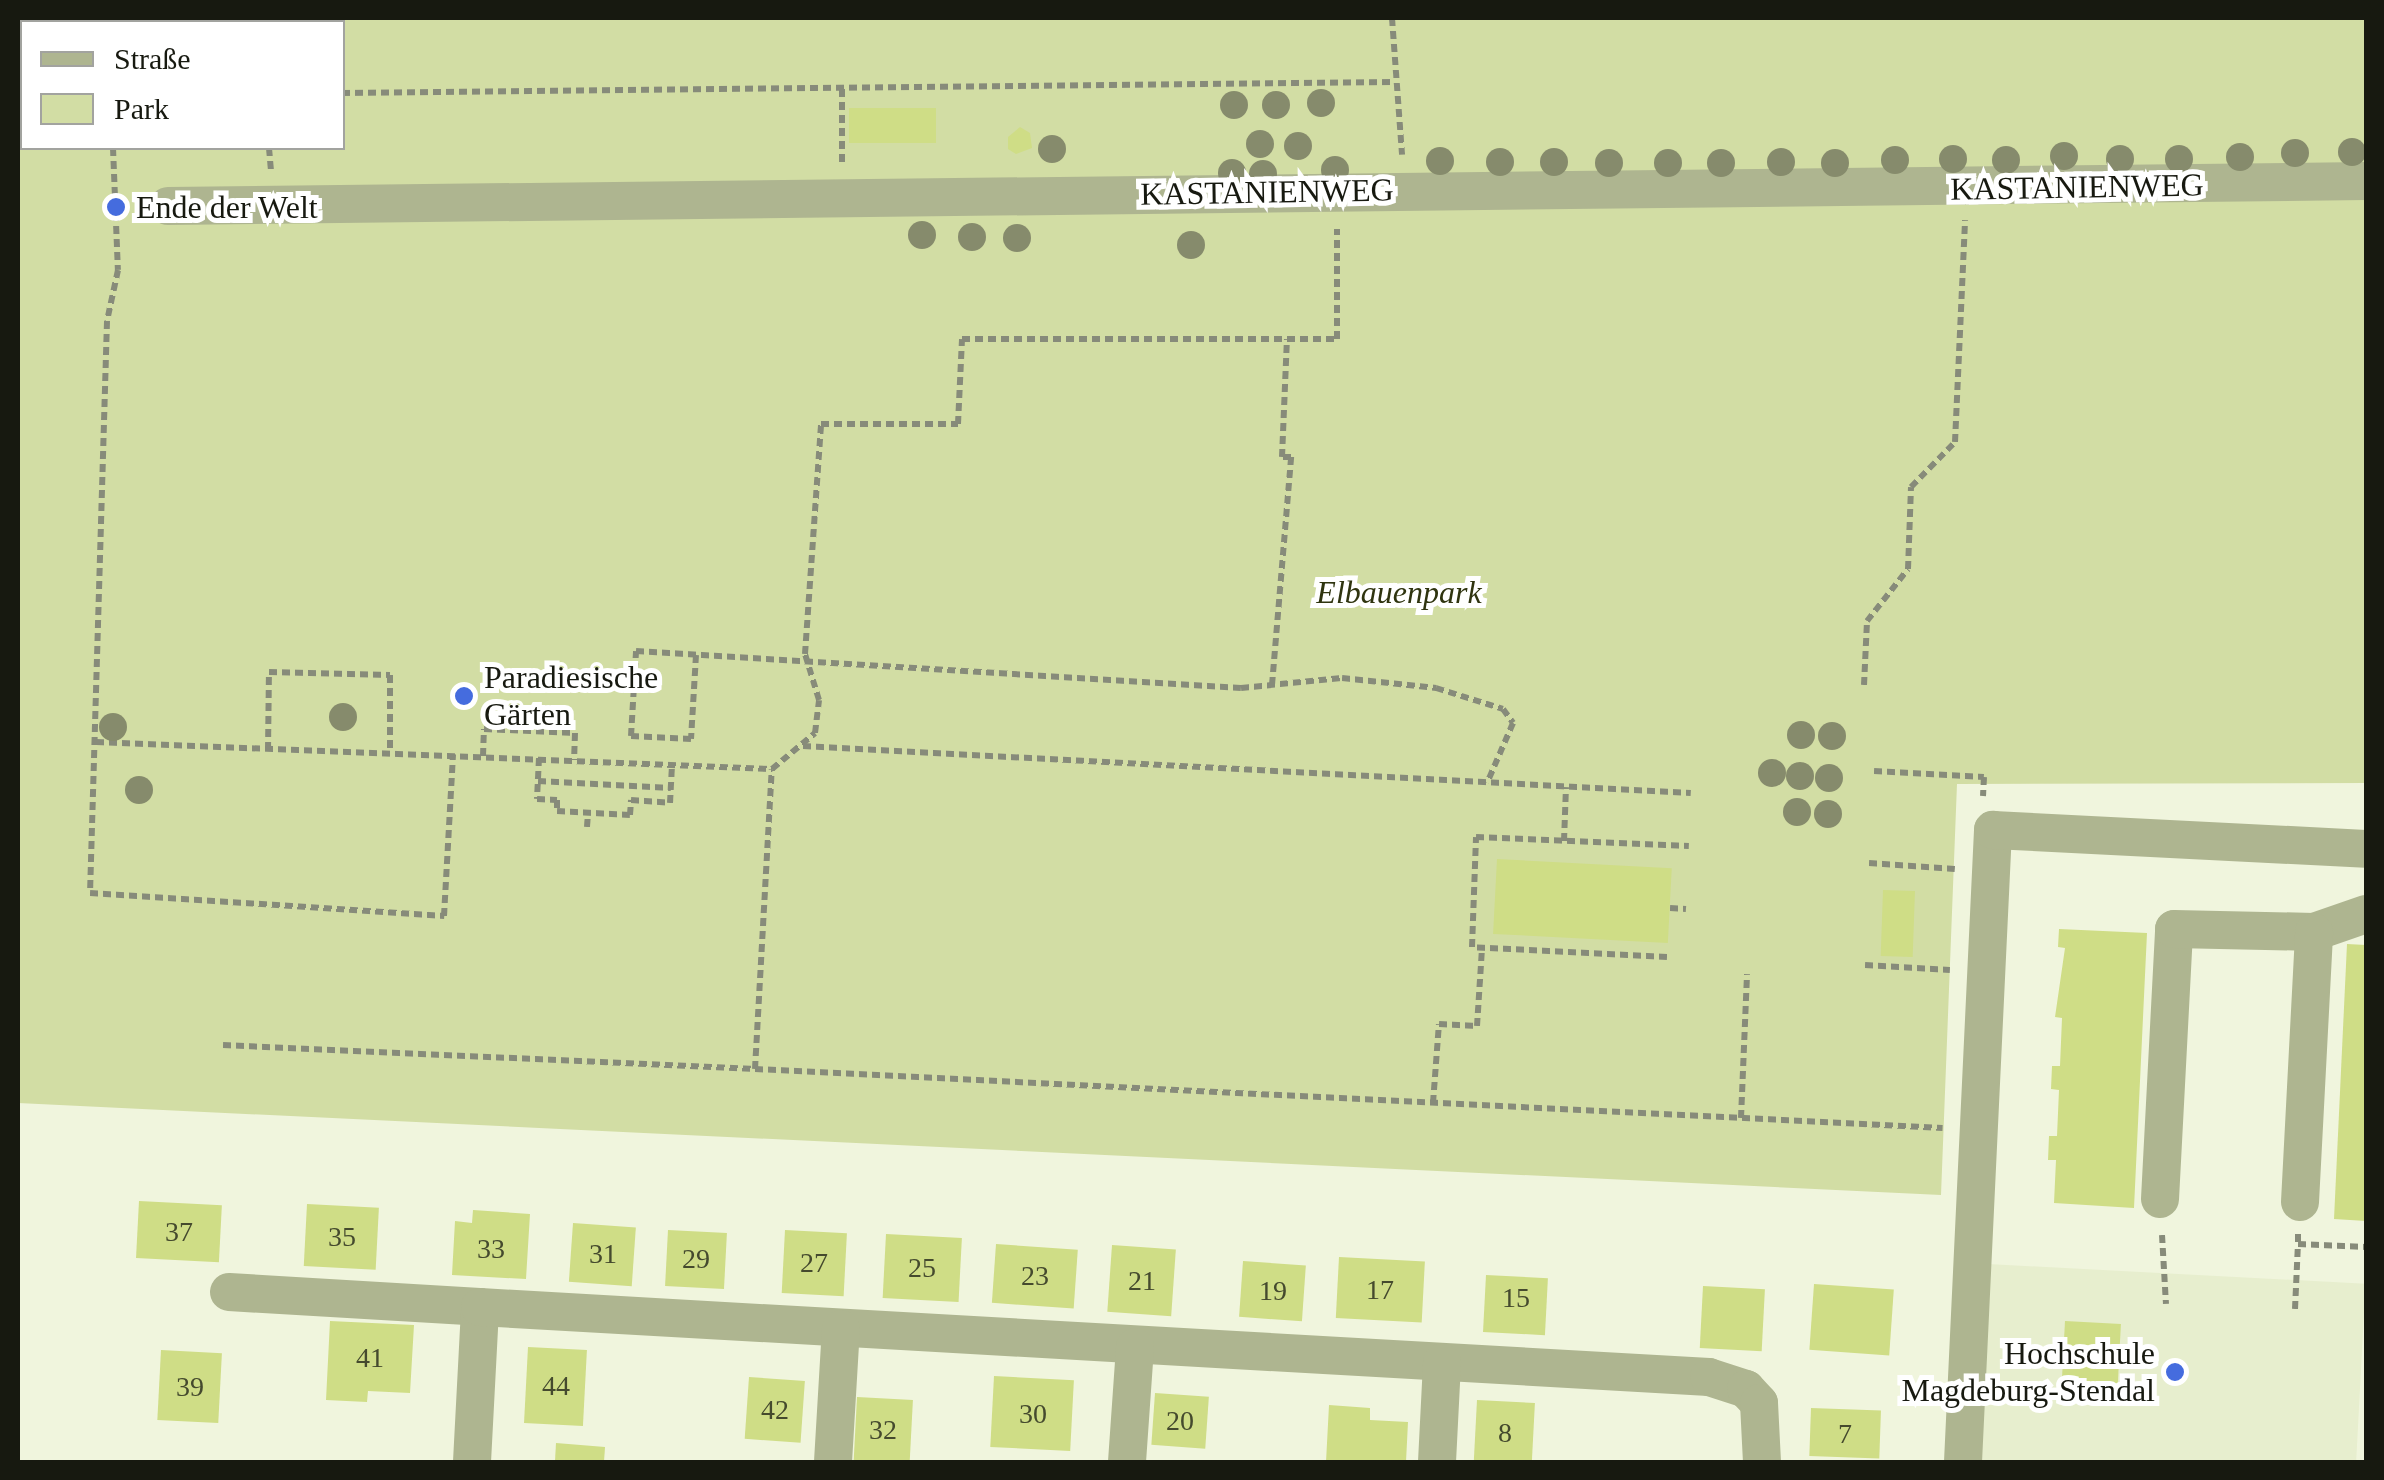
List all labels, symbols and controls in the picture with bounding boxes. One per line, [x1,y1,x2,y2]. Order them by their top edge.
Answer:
legend [20,20,345,150]
text: Straße [114,42,191,75]
text: Park [114,92,169,125]
street label: KASTANIENWEG [1950,166,2204,208]
street label: KASTANIENWEG [1140,171,1394,213]
place label: Ende der Welt [136,188,318,226]
marker: Ende der Welt [105,196,127,218]
park label: Elbauenpark [1316,573,1482,611]
place label: Paradiesische Gärten [484,659,658,734]
marker: Paradiesische Gärten [453,685,475,707]
house number: 37 [165,1215,193,1249]
house number: 35 [328,1220,356,1254]
house number: 33 [477,1232,505,1266]
house number: 31 [589,1237,617,1271]
house number: 29 [682,1242,710,1276]
house number: 27 [800,1246,828,1280]
house number: 25 [908,1251,936,1285]
house number: 23 [1021,1259,1049,1293]
house number: 21 [1128,1264,1156,1298]
house number: 17 [1366,1273,1394,1307]
house number: 19 [1259,1274,1287,1308]
house number: 15 [1502,1281,1530,1315]
place label: Hochschule Magdeburg-Stendal [1901,1335,2155,1410]
house number: 41 [356,1341,384,1375]
marker: Hochschule Magdeburg-Stendal [2164,1361,2186,1383]
house number: 44 [542,1369,570,1403]
house number: 39 [176,1370,204,1404]
house number: 42 [761,1393,789,1427]
house number: 30 [1019,1397,1047,1431]
house number: 20 [1166,1404,1194,1438]
house number: 32 [869,1413,897,1447]
house number: 8 [1498,1416,1512,1450]
house number: 7 [1838,1417,1852,1451]

